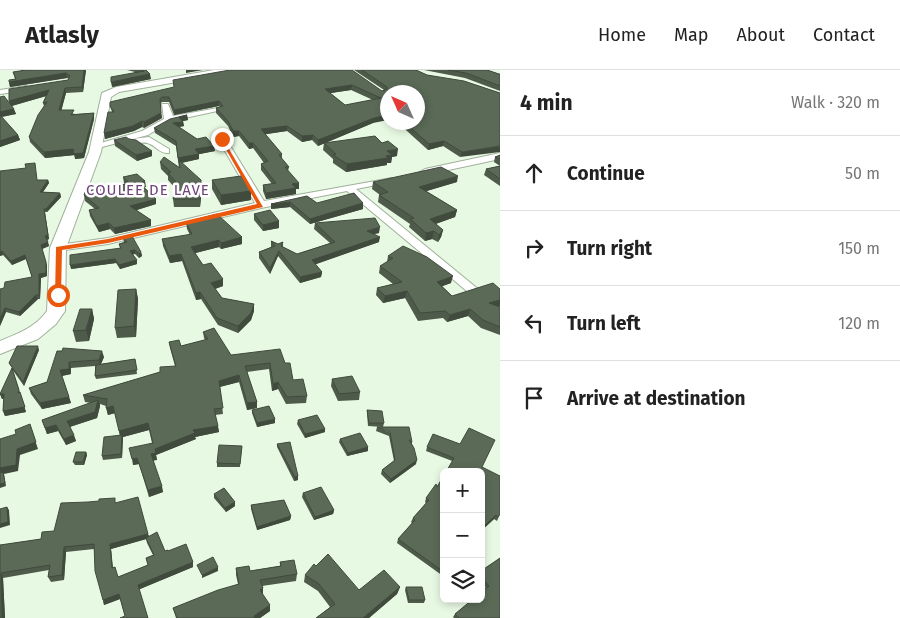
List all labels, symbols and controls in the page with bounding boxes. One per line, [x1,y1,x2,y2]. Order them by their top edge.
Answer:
text: Atlasly [25,21,99,49]
text: Home [598,24,646,46]
text: Map [674,24,708,46]
text: About [736,24,785,46]
text: Contact [813,24,875,46]
north arrow [380,85,425,130]
text: 4 min [520,90,573,116]
text: Walk · 320 m [791,93,880,112]
route end [211,128,234,151]
icon: ahead [520,159,548,187]
text: Continue [567,162,645,185]
text: 50 m [845,164,880,183]
district label: COULEE DE LAVE [86,181,210,199]
icon: right [520,234,548,262]
text: Turn right [567,237,652,260]
text: 150 m [838,239,880,258]
route start [47,284,70,307]
icon: left [520,309,548,337]
text: Turn left [567,312,641,335]
text: 120 m [838,314,880,333]
icon: arrive [520,384,548,412]
text: Arrive at destination [567,387,746,410]
map controls [440,468,485,603]
button: + [440,468,485,513]
button: − [440,513,485,558]
button: layers [440,558,485,603]

